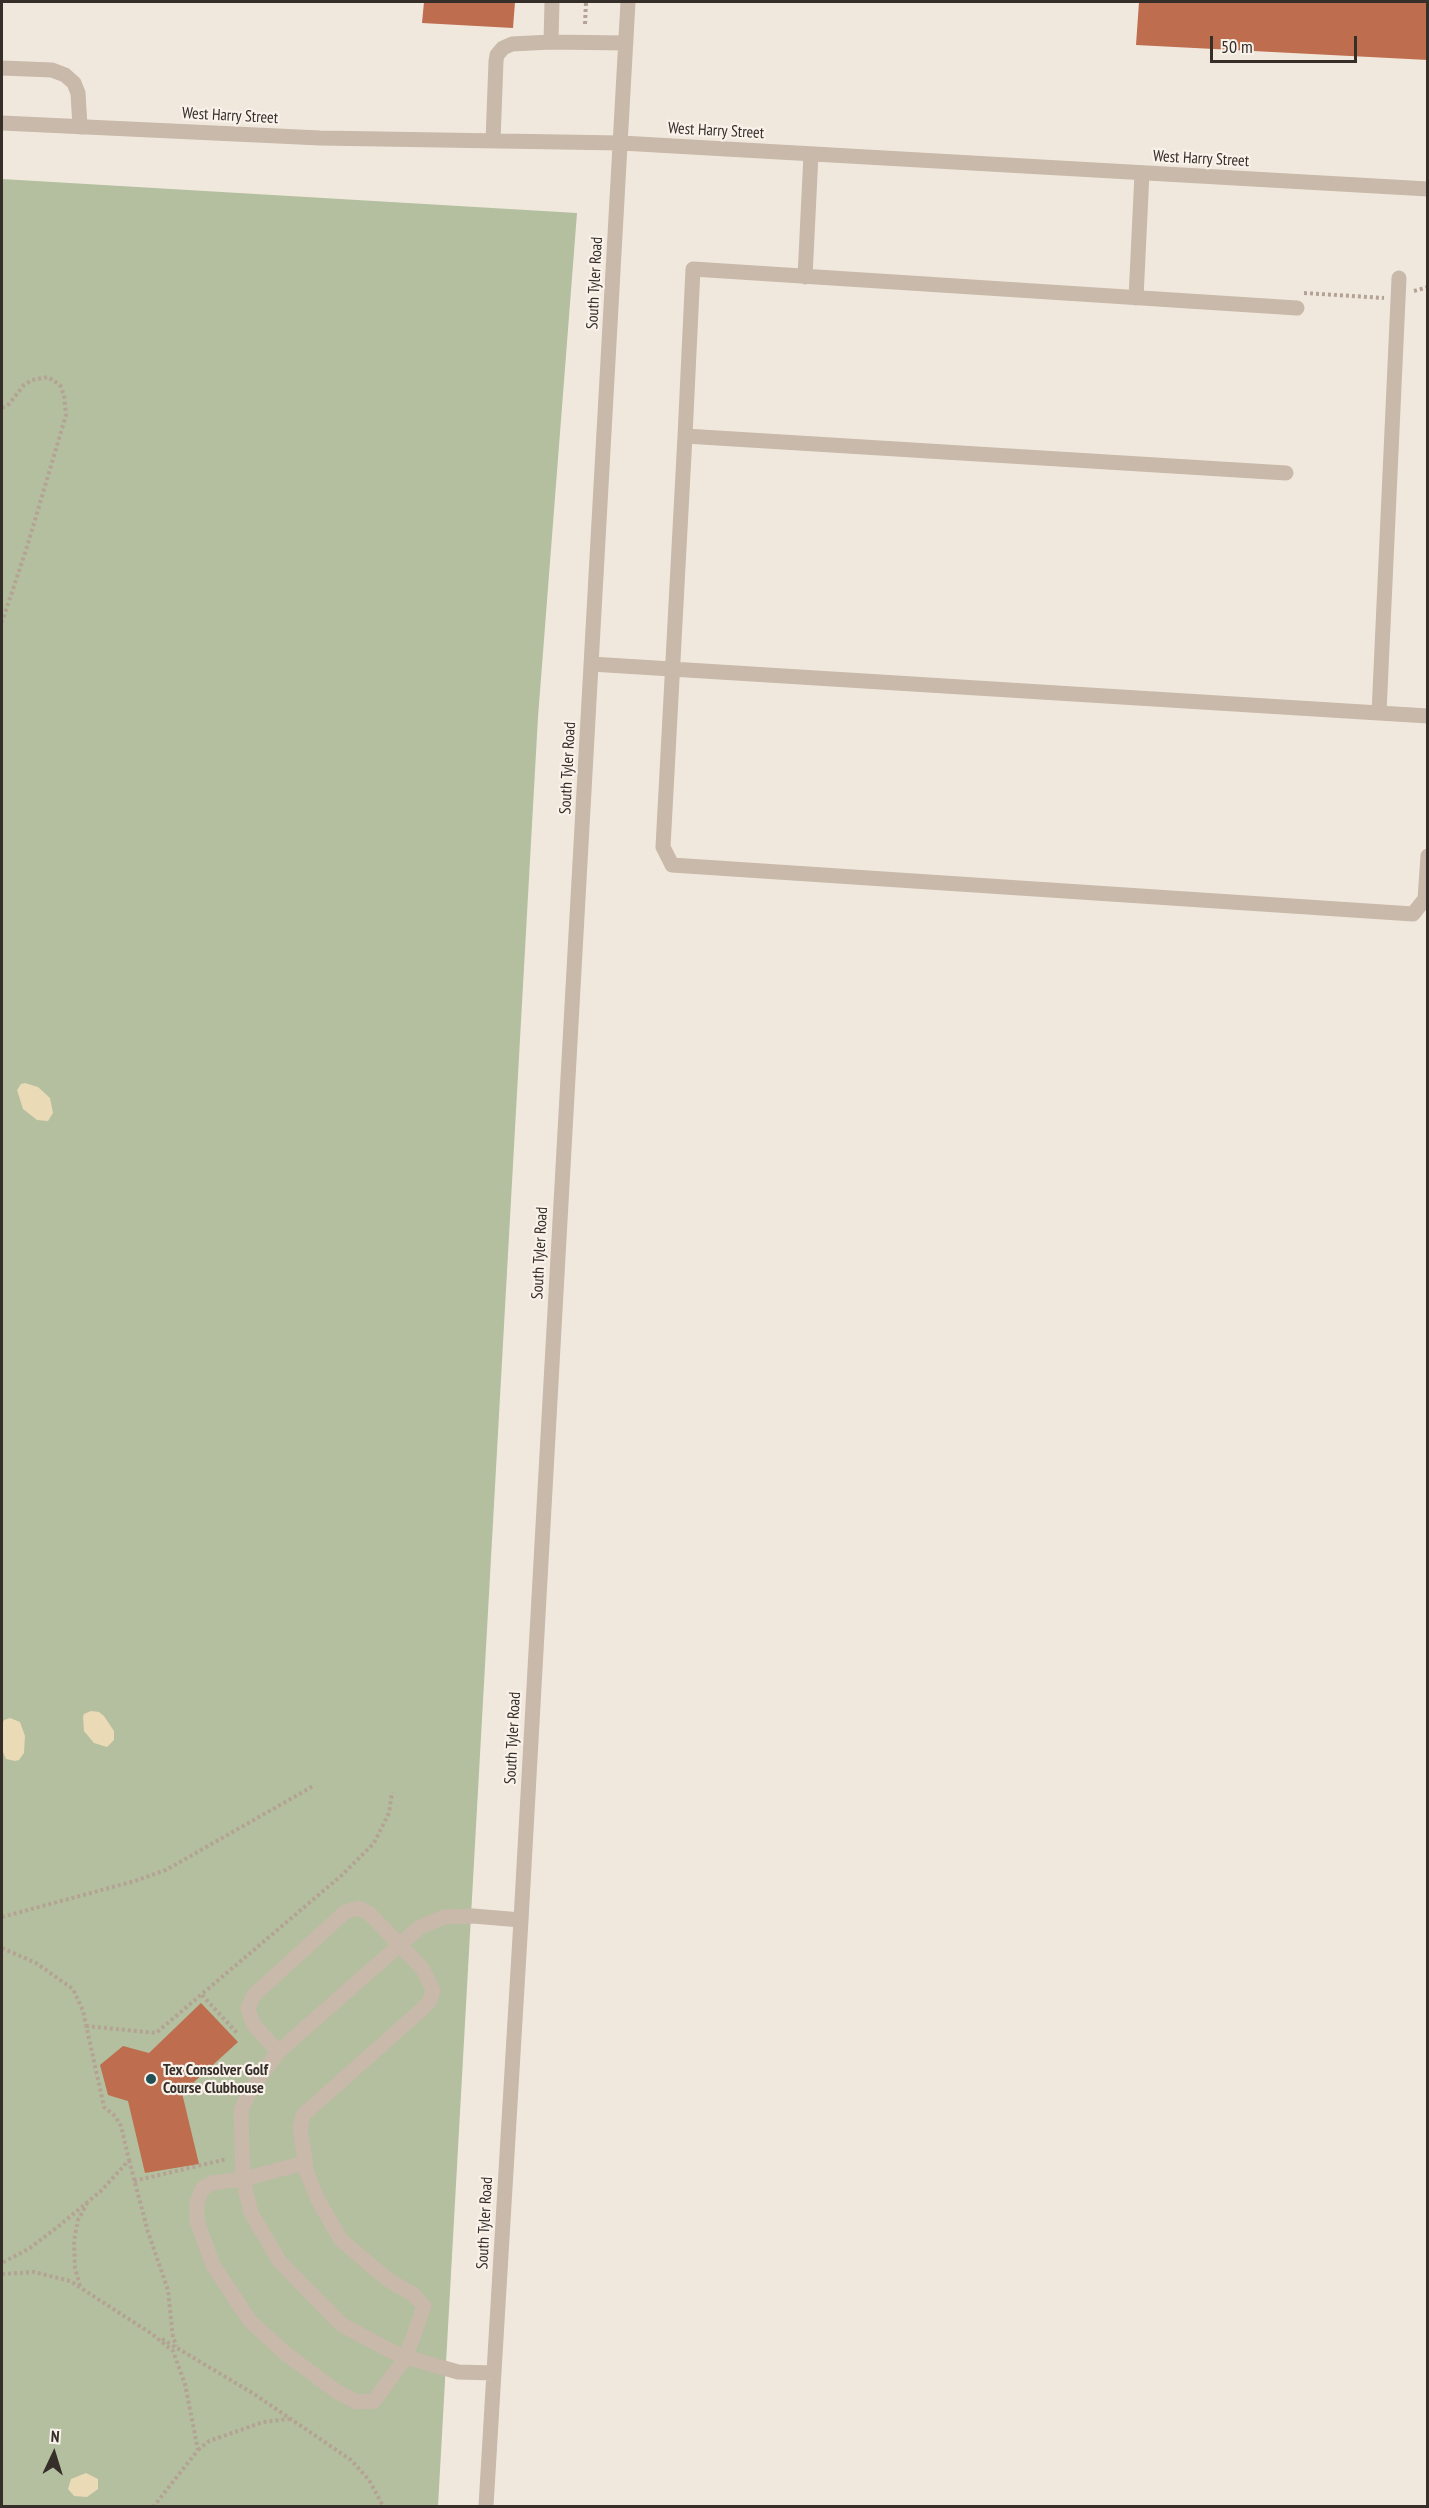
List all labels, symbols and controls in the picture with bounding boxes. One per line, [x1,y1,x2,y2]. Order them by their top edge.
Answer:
scale bar [1213,24,1360,62]
text: 50 m [1221,35,1253,58]
street label: West Harry Street [181,104,279,128]
street label: West Harry Street [667,119,765,143]
street label: West Harry Street [1152,147,1250,171]
street label: South Tyler Road [583,236,607,330]
street label: South Tyler Road [556,721,580,815]
street label: South Tyler Road [528,1206,552,1300]
street label: South Tyler Road [501,1691,525,1785]
place label: Tex Consolver Golf Course Clubhouse [163,2060,268,2098]
marker: Tex Consolver Golf Course Clubhouse [144,2072,158,2086]
street label: South Tyler Road [473,2176,497,2270]
north arrow [24,2424,84,2484]
text: N [50,2426,60,2446]

